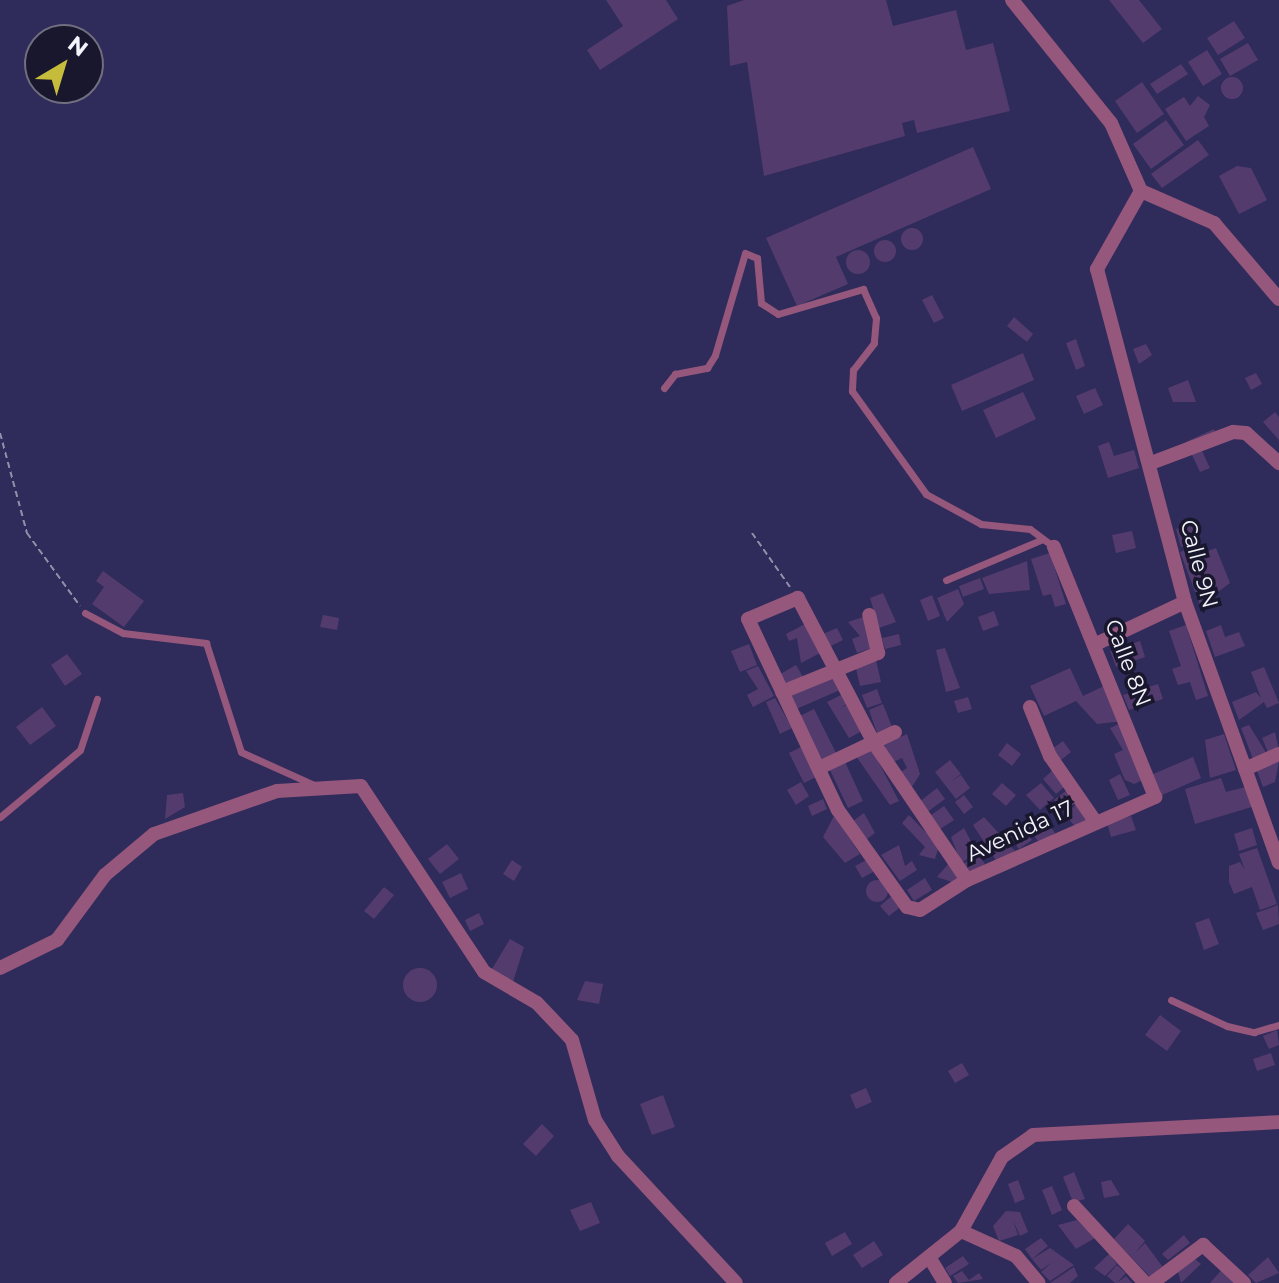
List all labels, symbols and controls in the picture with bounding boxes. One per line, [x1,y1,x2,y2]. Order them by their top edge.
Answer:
north arrow [24,24,104,104]
text: N [63,30,93,62]
street label: Calle 9N [1175,517,1223,611]
street label: Calle 8N [1099,616,1157,710]
street label: Avenida 17 [962,795,1078,867]

